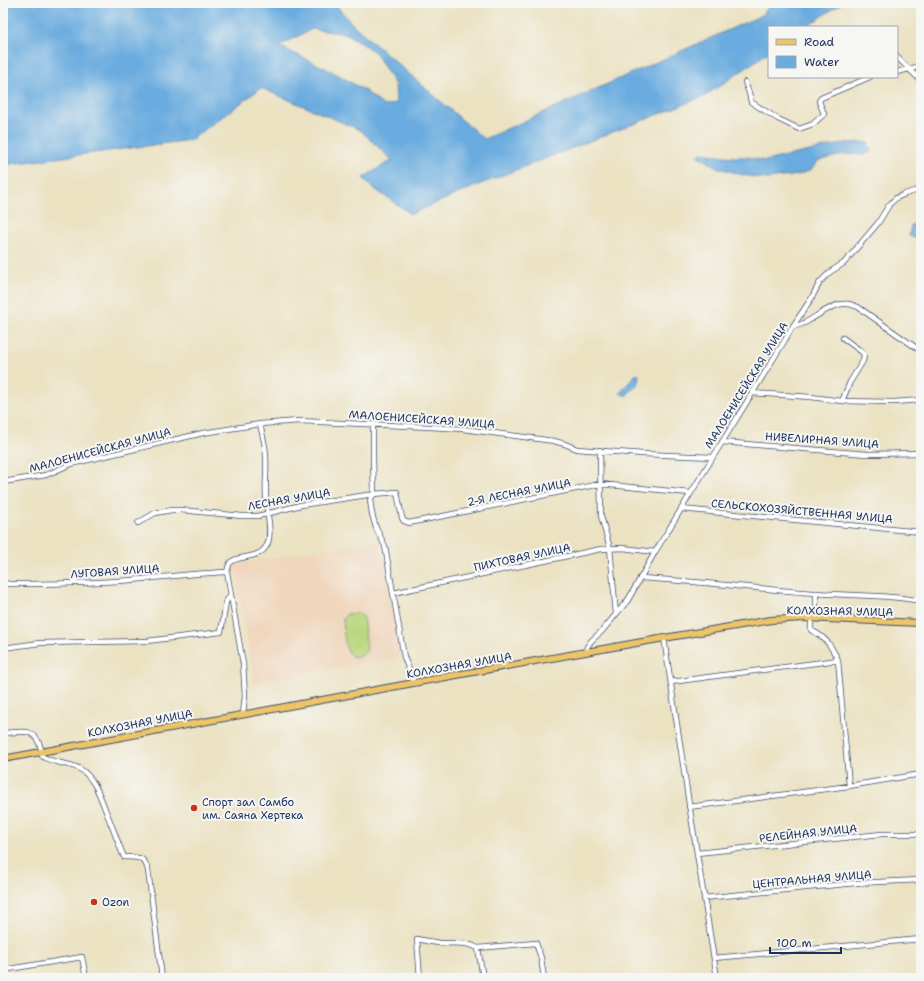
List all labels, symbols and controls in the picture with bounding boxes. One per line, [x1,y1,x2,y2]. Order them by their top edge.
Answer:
legend [768,26,898,78]
text: Road [804,34,835,50]
text: Water [804,54,840,70]
street label: МАЛОЕНИСЕЙСКАЯ УЛИЦА [700,319,792,451]
street label: МАЛОЕНИСЕЙСКАЯ УЛИЦА [348,406,496,432]
street label: МАЛОЕНИСЕЙСКАЯ УЛИЦА [27,423,173,477]
street label: НИВЕЛИРНАЯ УЛИЦА [764,429,880,452]
street label: 2-Я ЛЕСНАЯ УЛИЦА [466,475,572,510]
street label: ЛЕСНАЯ УЛИЦА [246,485,332,514]
street label: СЕЛЬСКОХОЗЯЙСТВЕННАЯ УЛИЦА [710,495,894,527]
street label: ПИХТОВАЯ УЛИЦА [472,540,572,575]
street label: ЛУГОВАЯ УЛИЦА [70,561,160,582]
street label: КОЛХОЗНАЯ УЛИЦА [787,603,893,620]
street label: КОЛХОЗНАЯ УЛИЦА [405,649,513,682]
street label: КОЛХОЗНАЯ УЛИЦА [86,706,194,741]
place label: Спорт зал Самбо им. Саяна Хертека [202,795,304,823]
marker: Спорт зал Самбо им. Саяна Хертека [189,803,199,813]
street label: РЕЛЕЙНАЯ УЛИЦА [758,820,858,846]
street label: ЦЕНТРАЛЬНАЯ УЛИЦА [752,867,872,892]
place label: Ozon [102,895,130,910]
marker: Ozon [89,897,99,907]
scale bar [770,929,841,955]
text: 100 m [776,935,812,951]

